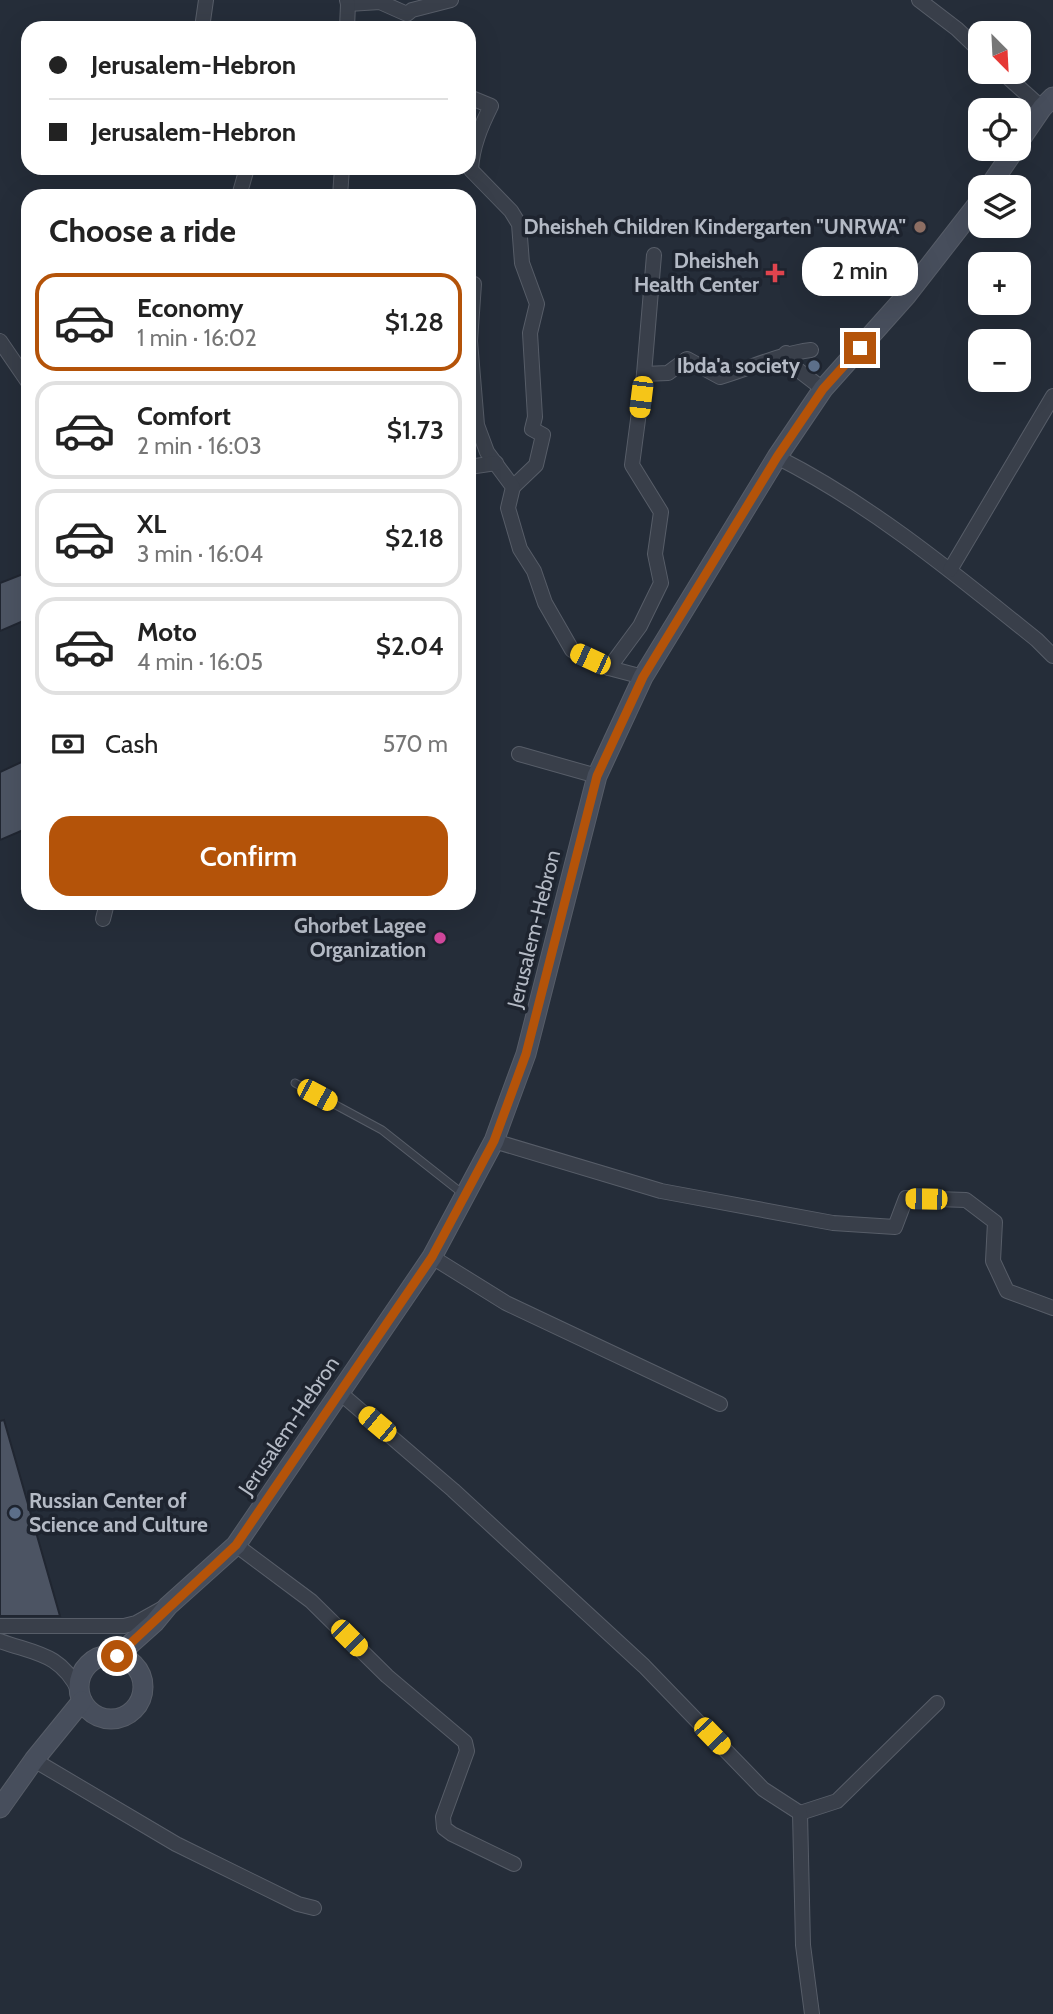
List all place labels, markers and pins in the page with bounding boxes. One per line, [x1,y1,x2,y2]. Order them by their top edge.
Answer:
place label: Dheisheh Children Kindergarten "UNRWA" [523,214,906,239]
marker: Dheisheh Children Kindergarten "UNRWA" [912,219,928,235]
place label: Dheisheh Health Center [634,248,759,297]
marker: Dheisheh Health Center [765,263,785,283]
place label: Ibda'a society [677,353,801,378]
marker: Ibda'a society [806,358,822,374]
place label: Ghorbet Lagee Organization [294,913,426,962]
marker: Ghorbet Lagee Organization [432,930,448,946]
place label: Russian Center of Science and Culture [29,1488,208,1537]
marker: Russian Center of Science and Culture [7,1505,23,1521]

